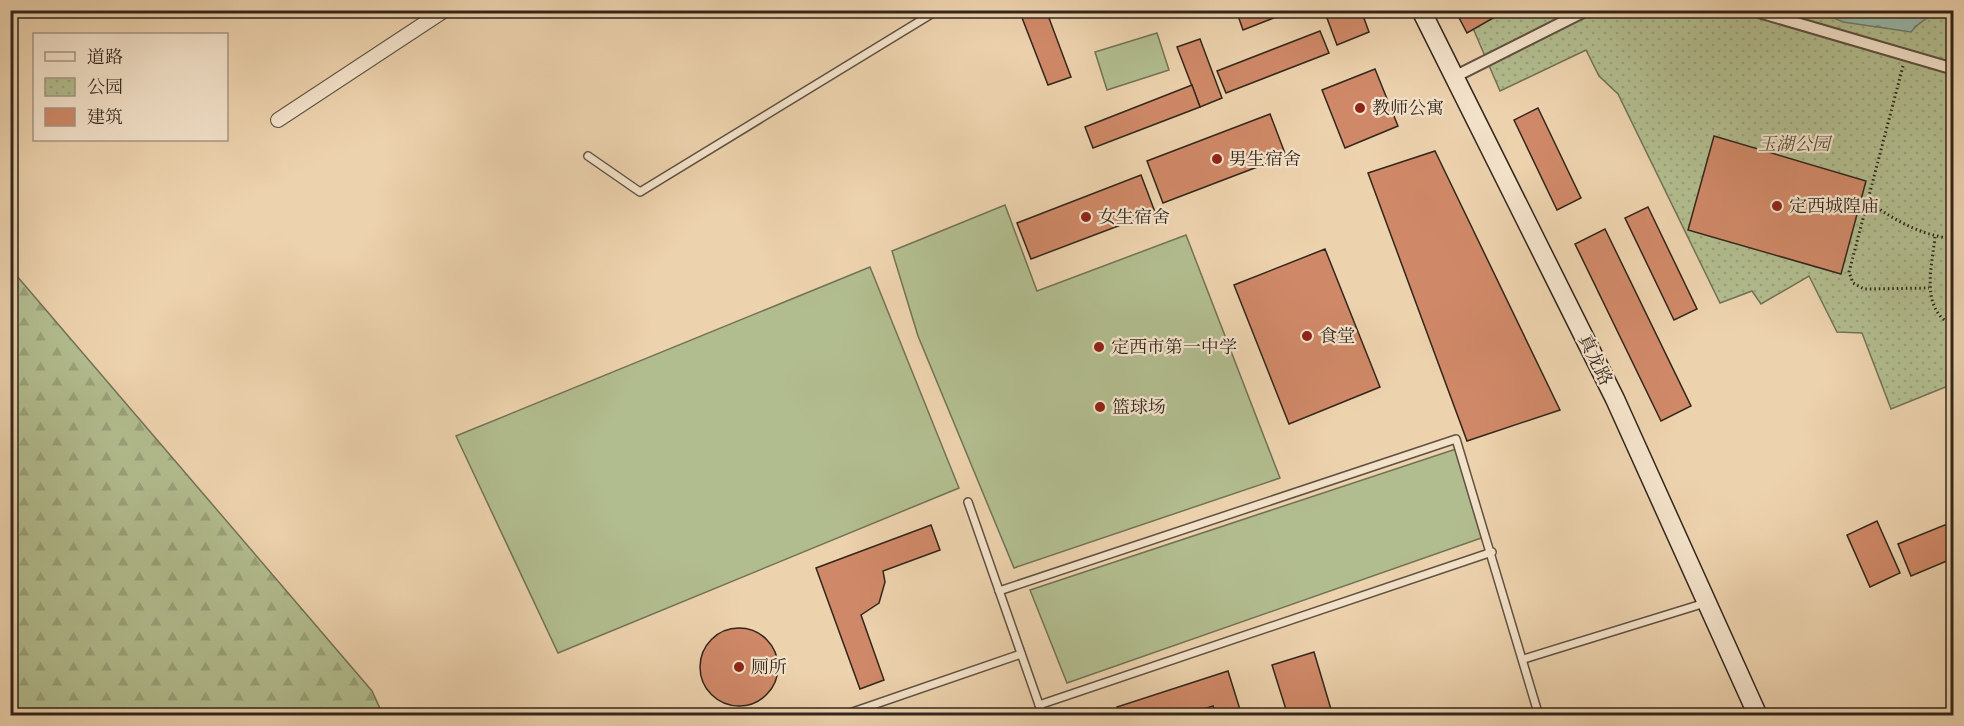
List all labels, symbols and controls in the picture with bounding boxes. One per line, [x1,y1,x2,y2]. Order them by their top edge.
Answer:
legend [33,33,228,141]
text: 道路 [87,47,123,68]
text: 公园 [87,77,123,98]
place label: 教师公寓 [1372,98,1444,119]
marker: 教师公寓 [1353,101,1367,115]
text: 建筑 [87,107,123,128]
park label: 玉湖公园 [1758,134,1833,155]
place label: 男生宿舍 [1229,149,1301,170]
marker: 男生宿舍 [1210,152,1224,166]
place label: 定西城隍庙 [1789,196,1879,217]
marker: 定西城隍庙 [1770,199,1784,213]
place label: 女生宿舍 [1098,207,1170,228]
marker: 女生宿舍 [1079,210,1093,224]
place label: 食堂 [1319,326,1355,347]
marker: 食堂 [1300,329,1314,343]
street label: 真龙路 [1574,331,1616,389]
place label: 定西市第一中学 [1111,337,1237,358]
marker: 定西市第一中学 [1092,340,1106,354]
place label: 篮球场 [1112,397,1166,418]
marker: 篮球场 [1093,400,1107,414]
place label: 厕所 [751,657,787,678]
marker: 厕所 [732,660,746,674]

